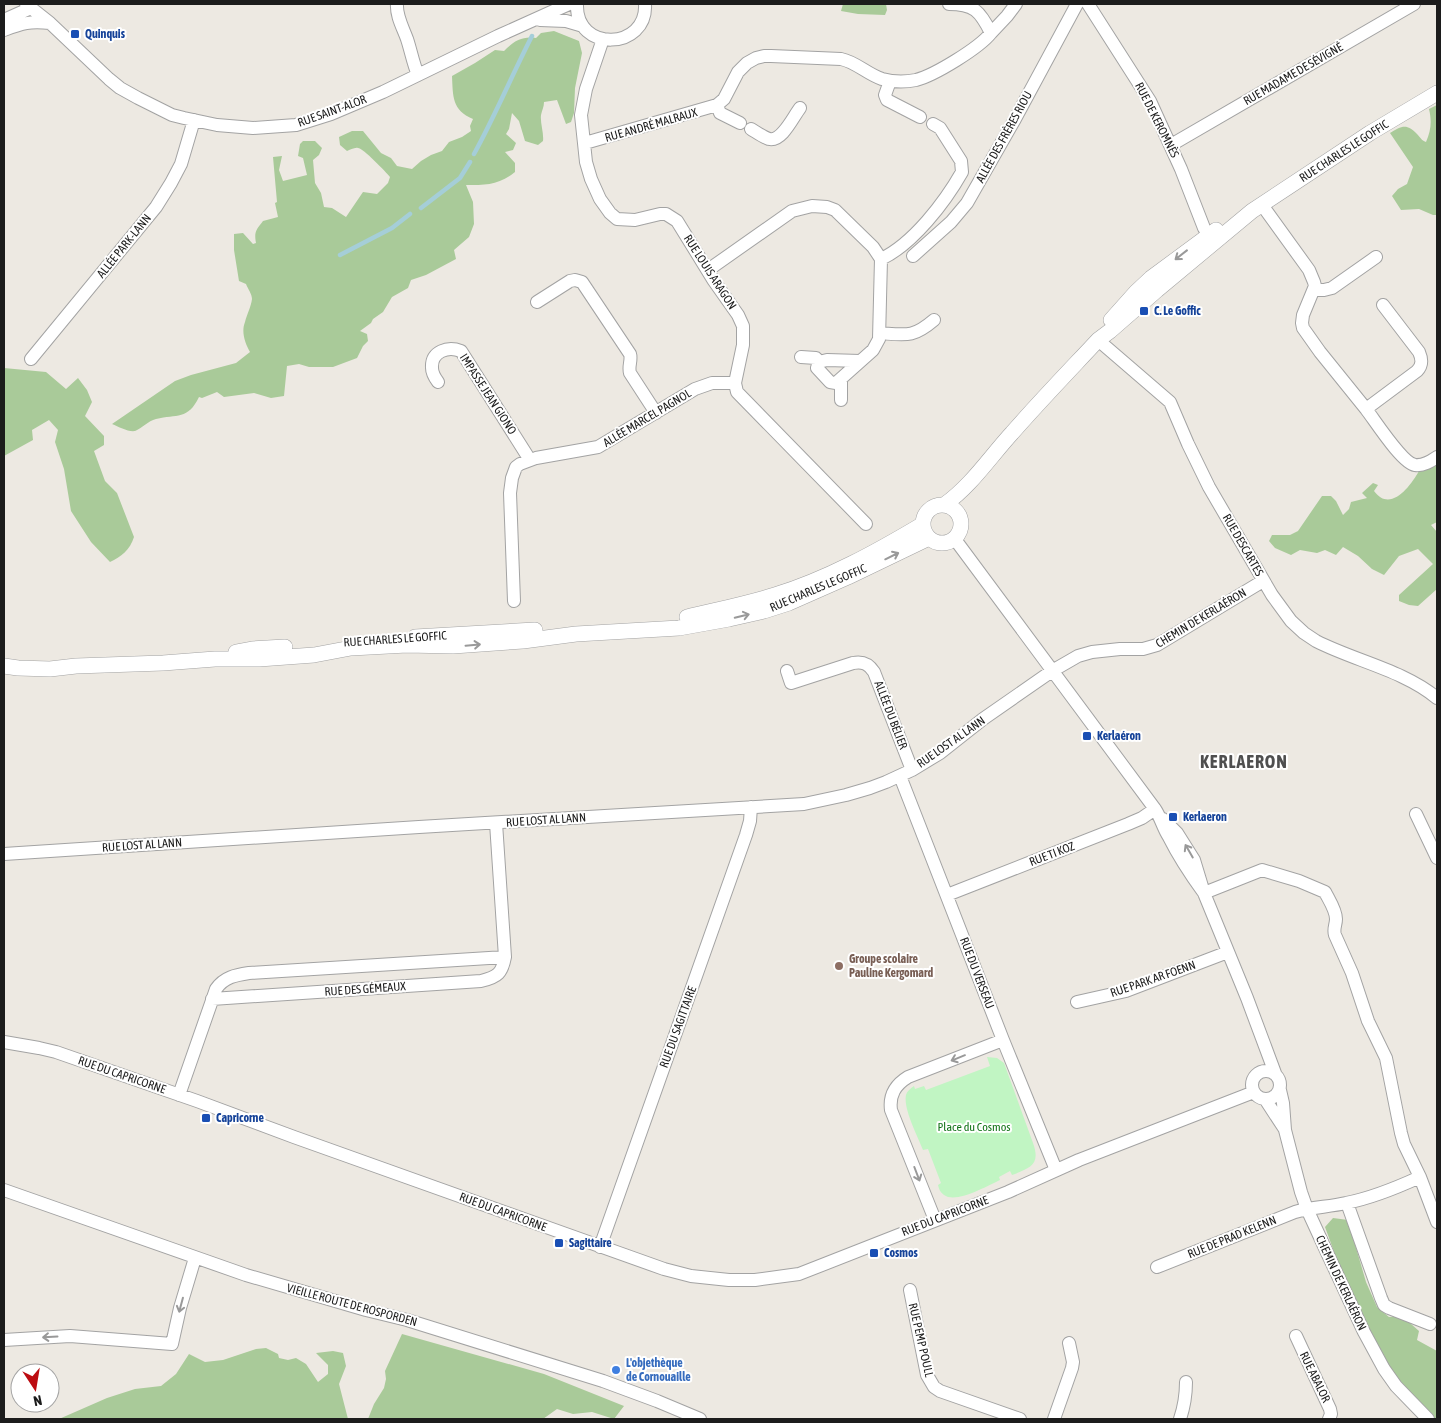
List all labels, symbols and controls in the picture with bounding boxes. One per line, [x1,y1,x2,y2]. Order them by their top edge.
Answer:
place label: Quinquis [85,27,126,41]
marker: Quinquis [69,28,81,40]
street label: RUE MADAME DE SÉVIGNÉ [1241,40,1345,108]
street label: RUE DE KEROMNÈS [1132,80,1182,160]
street label: ALLÉE DES FRÈRES RIOU [973,89,1035,185]
street label: RUE SAINT-ALOR [296,92,368,130]
street label: RUE ANDRÉ MALRAUX [603,105,699,145]
street label: RUE CHARLES LE GOFFIC [1297,117,1392,185]
street label: ALLÉE PARK-LANN [94,211,154,281]
street label: RUE LOUIS ARAGON [681,232,739,312]
one-way arrow [1175,250,1188,261]
place label: C. Le Goffic [1154,304,1201,318]
marker: C. Le Goffic [1138,305,1150,317]
street label: IMPASSE JEAN GIONO [457,351,519,437]
street label: ALLÉE MARCEL PAGNOL [601,386,694,450]
street label: RUE DESCARTES [1220,511,1266,579]
one-way arrow [884,551,899,560]
street label: RUE CHARLES LE GOFFIC [768,561,869,615]
street label: CHEMIN DE KERLAÉRON [1153,585,1249,651]
one-way arrow [733,611,749,620]
street label: RUE CHARLES LE GOFFIC [343,628,448,650]
one-way arrow [465,640,481,649]
street label: ALLÉE DU BÉLIER [872,679,910,751]
street label: RUE LOST AL LANN [914,713,988,771]
place label: Kerlaéron [1097,729,1141,743]
marker: Kerlaéron [1081,730,1093,742]
district label: KERLAERON [1200,751,1288,772]
street label: RUE LOST AL LANN [506,810,586,830]
place label: Kerlaeron [1183,810,1227,824]
marker: Kerlaeron [1167,811,1179,823]
street label: RUE LOST AL LANN [102,835,182,855]
street label: RUE TI KOZ [1027,839,1077,869]
one-way arrow [1183,844,1193,858]
street label: RUE DU VERSEAU [957,935,997,1011]
place label: Groupe scolaire Pauline Kergomard [849,952,933,980]
street label: RUE PARK AR FOENN [1109,958,1197,1000]
marker: Groupe scolaire Pauline Kergomard [833,960,845,972]
street label: RUE DES GÉMEAUX [324,979,407,999]
street label: RUE DU SAGITTAIRE [657,984,699,1070]
street label: RUE DU CAPRICORNE [76,1053,168,1097]
one-way arrow [951,1053,966,1063]
place label: Capricorne [216,1111,264,1125]
marker: Capricorne [200,1112,212,1124]
park label: Place du Cosmos [937,1120,1011,1134]
one-way arrow [913,1166,922,1181]
street label: RUE DU CAPRICORNE [457,1190,549,1234]
street label: RUE DU CAPRICORNE [900,1193,990,1239]
street label: RUE DE PRAD KELENN [1186,1213,1278,1261]
street label: CHEMIN DE KERLAÉRON [1313,1233,1369,1333]
place label: Sagittaire [569,1236,612,1250]
marker: Sagittaire [553,1237,565,1249]
place label: Cosmos [884,1246,919,1260]
marker: Cosmos [868,1247,880,1259]
street label: VIEILLE ROUTE DE ROSPORDEN [285,1281,419,1329]
one-way arrow [176,1296,185,1312]
street label: RUE PEMP POULL [906,1302,936,1379]
one-way arrow [42,1332,58,1341]
street label: RUE ABALOR [1297,1349,1333,1405]
place label: L'objethèque de Cornouaille [626,1356,691,1384]
north arrow [10,1363,60,1413]
marker: L'objethèque de Cornouaille [610,1364,622,1376]
text: N [32,1392,43,1409]

